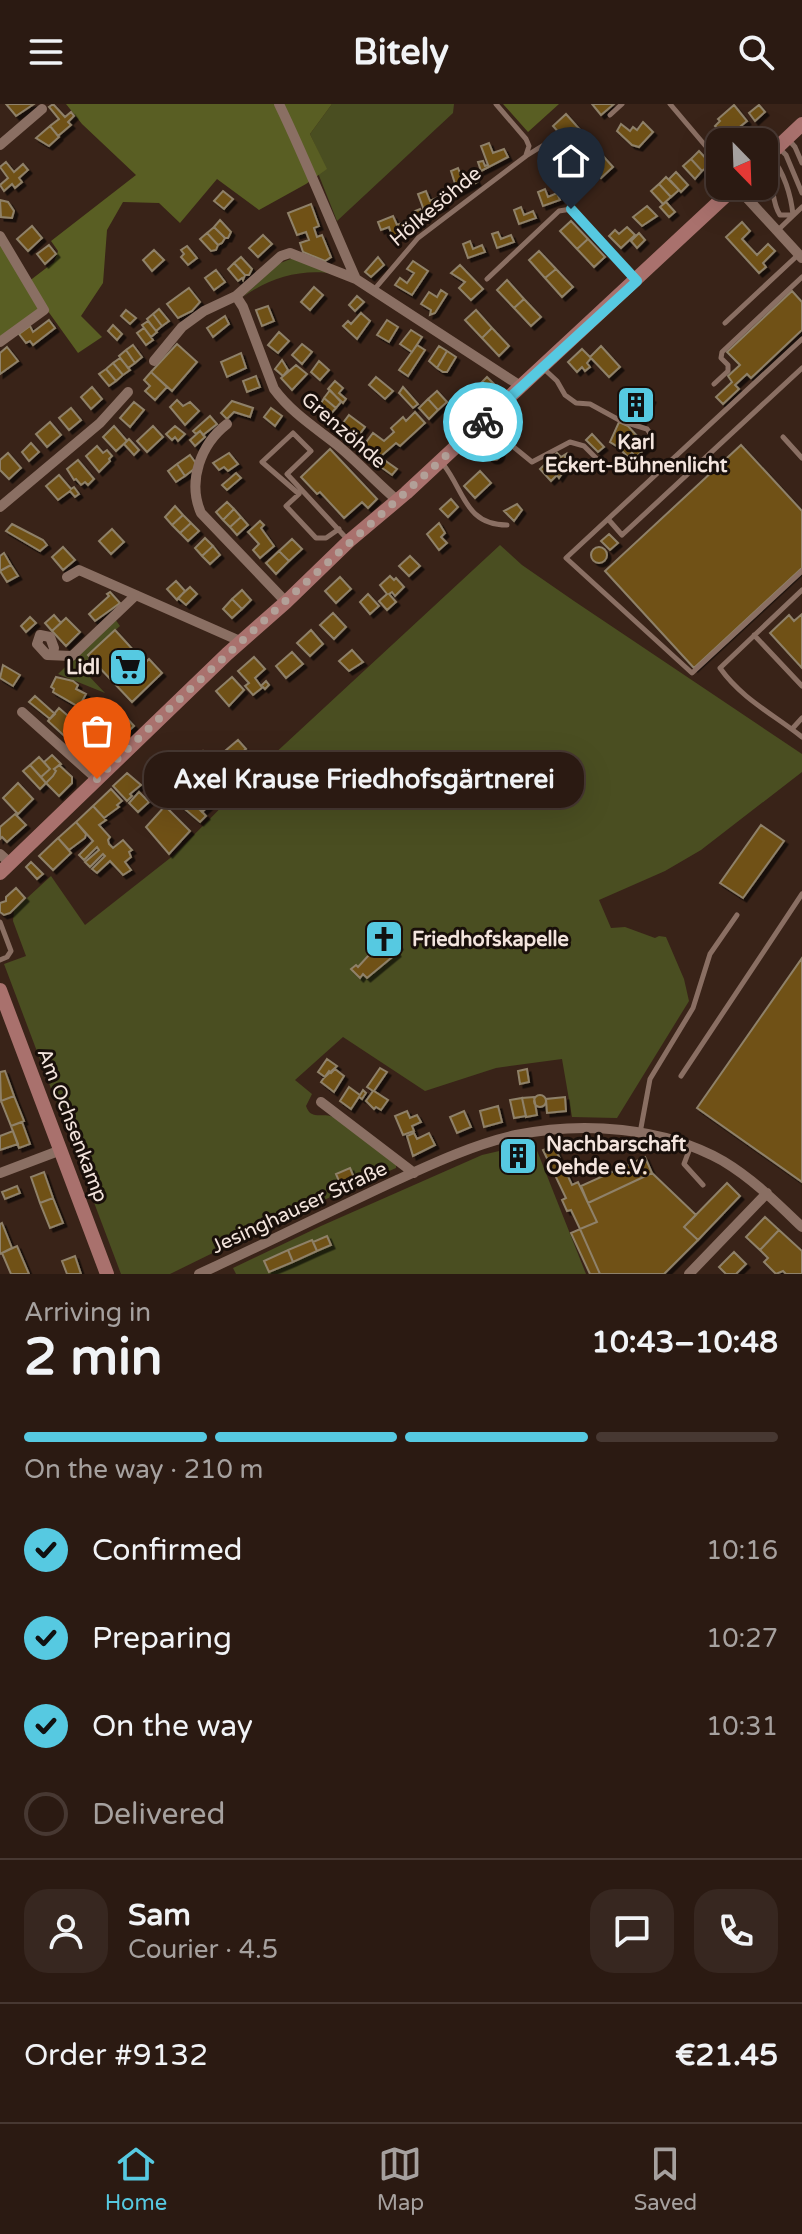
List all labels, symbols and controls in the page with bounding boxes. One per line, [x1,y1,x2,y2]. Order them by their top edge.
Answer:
icon: menu [24,30,68,74]
icon: search [734,30,778,74]
text: Bitely [353,31,449,74]
pin [537,127,605,209]
north arrow [706,128,778,200]
map controls [706,128,778,200]
icon: home [549,139,593,183]
street label: Hölkesöhde [385,162,486,252]
courier [443,382,523,462]
building icon: Karl Eckert-Bühnenlicht [615,384,657,426]
street label: Grenzöhde [296,388,391,474]
icon: bike [461,400,505,444]
place label: Karl Eckert-Bühnenlicht [545,431,728,478]
supermarket icon: Lidl [107,646,149,688]
place label: Lidl [66,656,100,680]
pin [63,697,131,779]
icon: bag [75,709,119,753]
callout: Axel Krause Friedhofsgärtnerei [145,751,585,807]
text: Axel Krause Friedhofsgärtnerei [173,764,555,795]
church icon: Friedhofskapelle [363,918,405,960]
place label: Friedhofskapelle [412,928,569,952]
street label: Am Ochsenkamp [32,1045,112,1206]
place label: Nachbarschaft Oehde e.V. [546,1133,687,1180]
building icon: Nachbarschaft Oehde e.V. [497,1135,539,1177]
street label: Jesinghauser Straße [208,1157,391,1259]
text: Arriving in [24,1297,151,1328]
text: 10:43–10:48 [591,1324,778,1361]
text: 2 min [24,1326,163,1389]
text: On the way · 210 m [24,1454,263,1485]
icon: check [24,1528,68,1572]
text: Confirmed [92,1532,243,1569]
text: 10:16 [706,1535,778,1566]
icon: check [24,1616,68,1660]
text: Preparing [92,1620,232,1657]
text: 10:27 [706,1623,778,1654]
icon: check [24,1704,68,1748]
text: On the way [92,1708,253,1745]
text: 10:31 [706,1711,778,1742]
text: Delivered [92,1796,226,1833]
button: person [24,1889,108,1973]
button: chat [590,1889,674,1973]
button: phone [694,1889,778,1973]
text: Sam [128,1897,191,1934]
text: Courier · 4.5 [128,1934,278,1965]
text: Order #9132 [24,2037,208,2074]
text: €21.45 [675,2037,778,2074]
tab: Home [105,2142,167,2216]
tab: Map [377,2142,424,2216]
tab: Saved [634,2142,697,2216]

